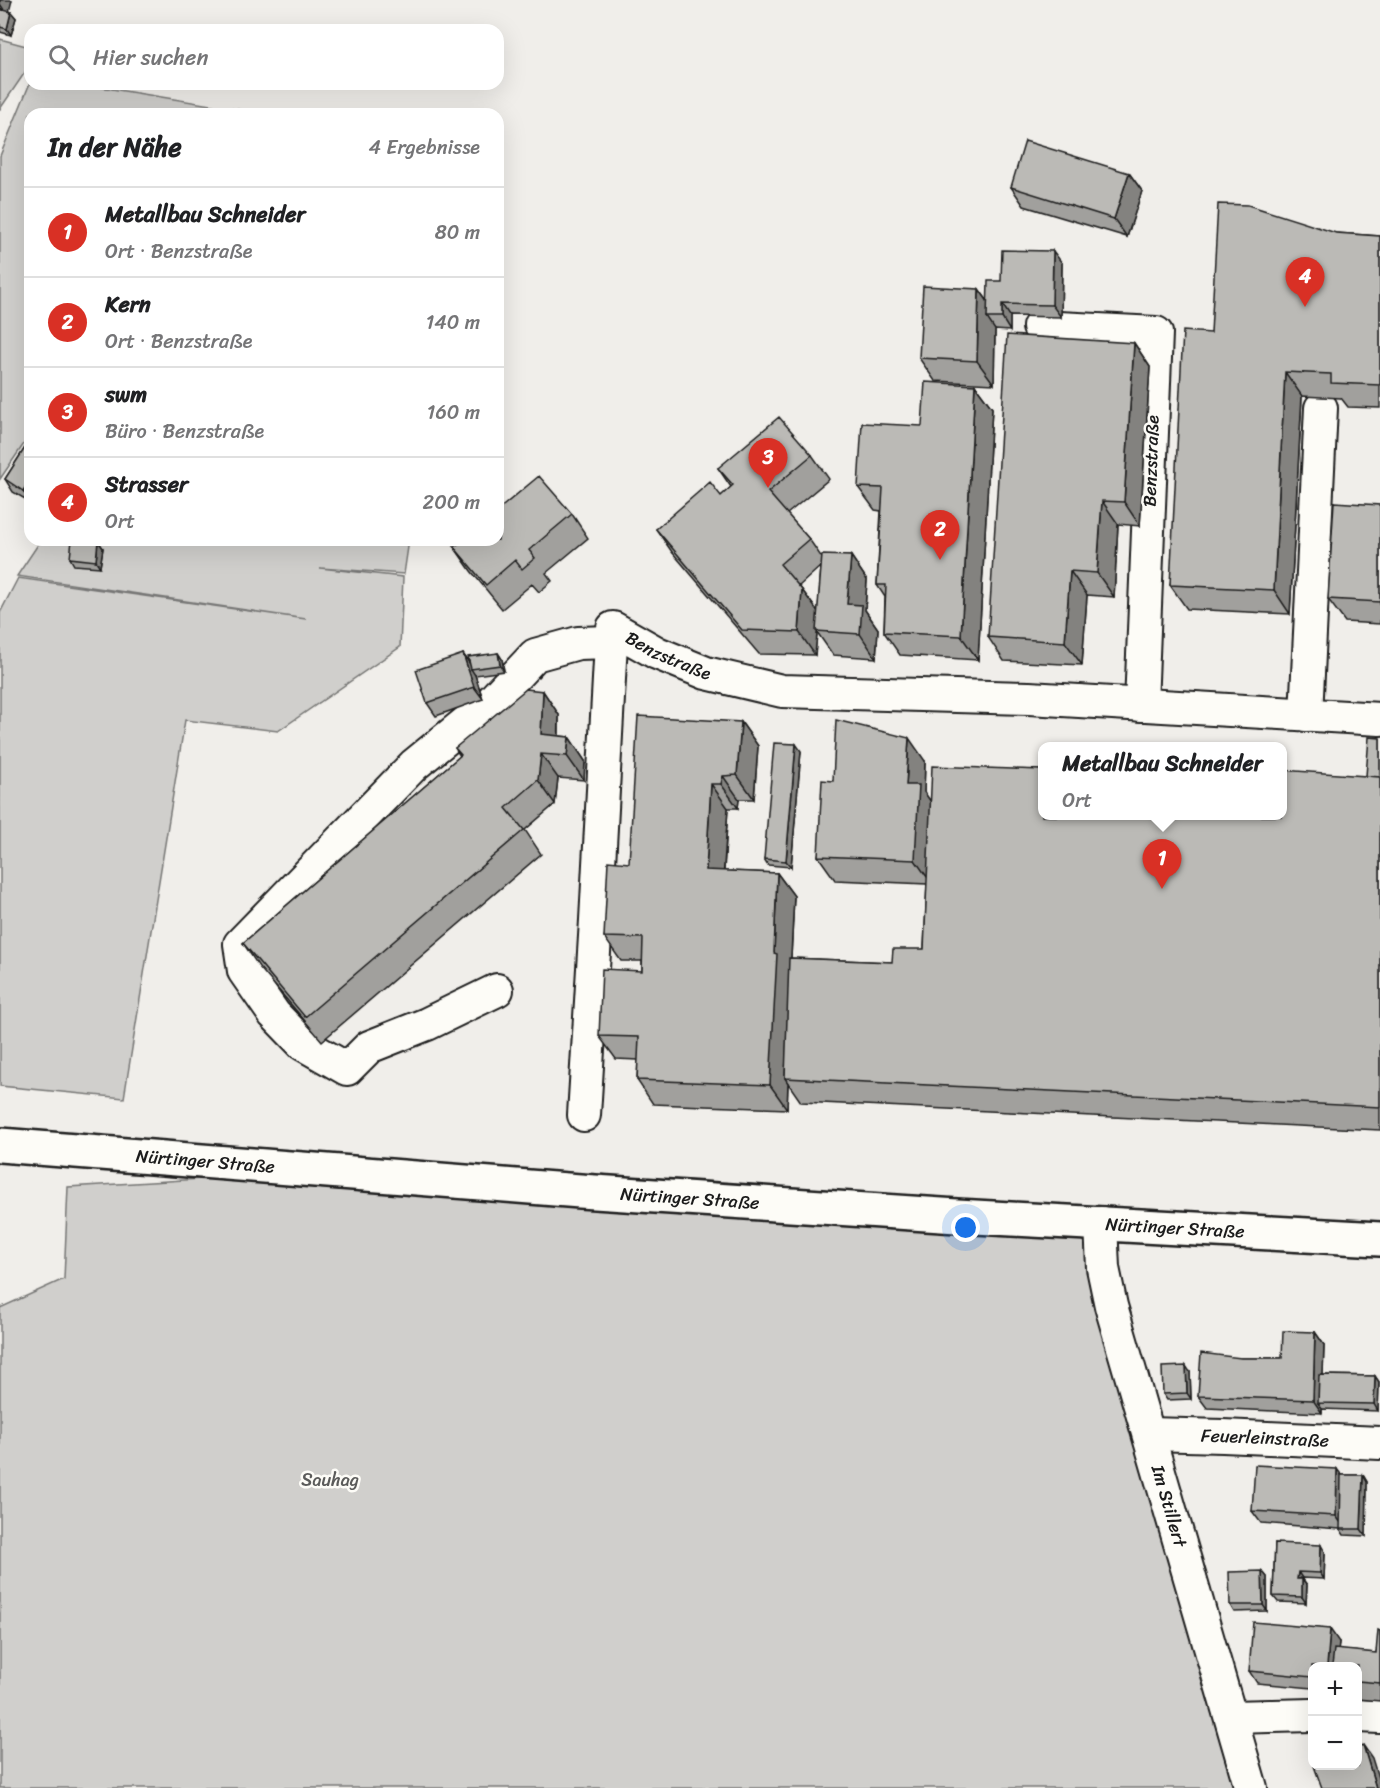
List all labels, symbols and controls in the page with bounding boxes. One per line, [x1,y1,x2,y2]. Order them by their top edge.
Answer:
search box [24,24,504,90]
text: Hier suchen [93,38,208,77]
icon: search [45,41,78,74]
text: In der Nähe [48,124,182,170]
text: 4 Ergebnisse [369,130,480,165]
text: Metallbau Schneider [105,195,306,234]
text: 1 [63,215,72,250]
text: 80 m [435,215,480,250]
text: Ort · Benzstraße [105,234,252,269]
pin: 4 [1286,258,1324,307]
text: Kern [105,285,151,324]
text: 2 [62,305,73,340]
text: 140 m [426,305,480,340]
text: Ort · Benzstraße [105,324,252,359]
text: swm [105,375,147,414]
text: 3 [62,395,73,430]
text: 160 m [427,395,480,430]
text: Büro · Benzstraße [105,414,264,449]
street label: Benzstraße [1133,414,1169,507]
pin: 3 [748,438,788,488]
text: Strasser [105,465,188,504]
text: 4 [61,485,74,520]
text: 200 m [423,485,480,520]
text: Ort [105,504,135,539]
pin: 2 [920,510,960,560]
street label: Benzstraße [619,622,714,690]
popup [1038,742,1287,820]
text: Metallbau Schneider [1062,744,1263,783]
text: Ort [1062,783,1092,818]
pin: 1 [1142,840,1182,889]
street label: Nürtinger Straße [135,1140,276,1183]
street label: Nürtinger Straße [619,1178,760,1219]
street label: Nürtinger Straße [1105,1208,1245,1248]
your location [951,1213,980,1242]
street label: Feuerleinstraße [1200,1419,1330,1457]
street label: Im Stillert [1142,1460,1196,1551]
park label: Sauhag [301,1464,359,1496]
map controls [1308,1662,1362,1770]
button: + [1308,1662,1362,1716]
button: − [1308,1716,1362,1770]

